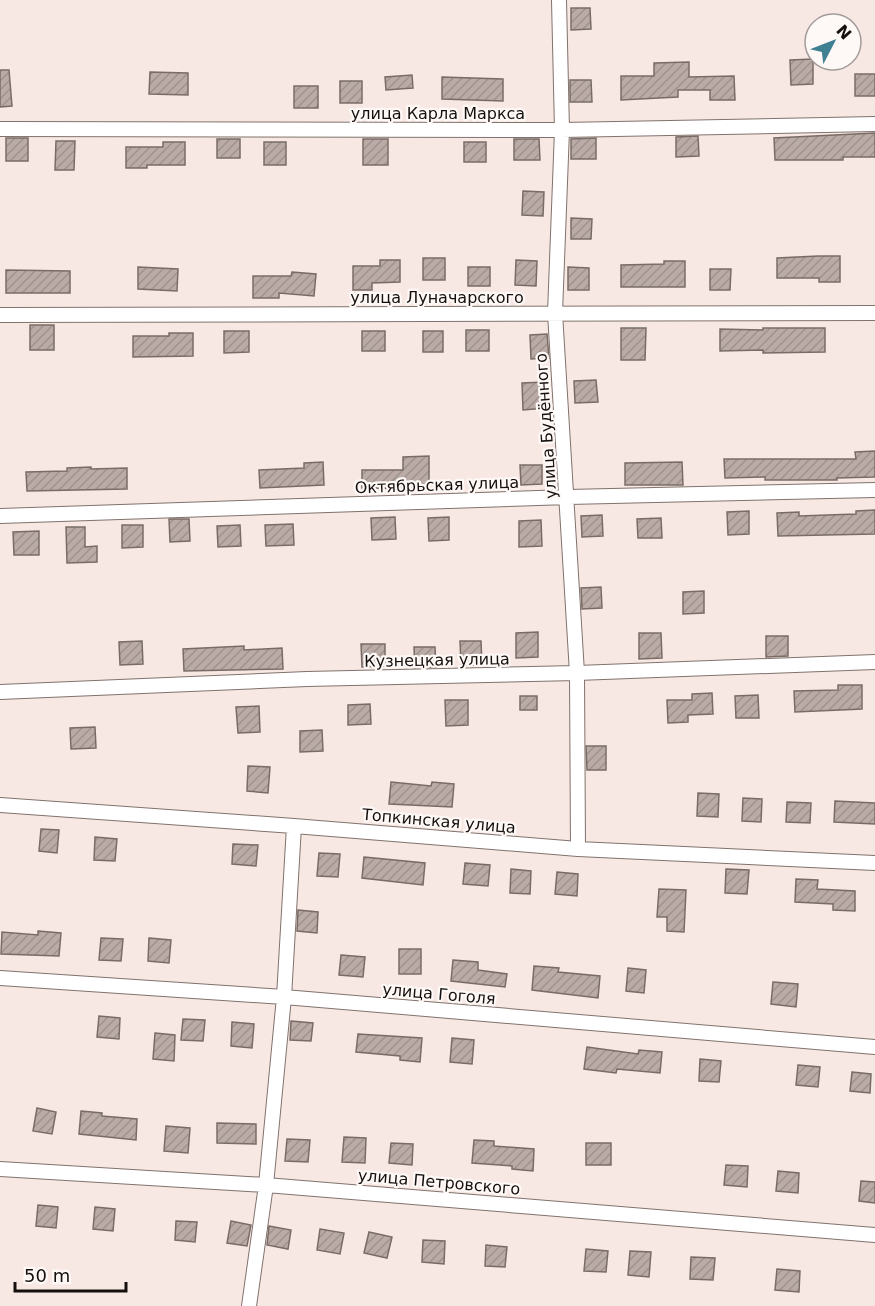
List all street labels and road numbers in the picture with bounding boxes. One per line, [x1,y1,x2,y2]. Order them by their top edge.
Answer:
street label: улица Карла Маркса [351,104,525,123]
street label: улица Луначарского [350,288,524,307]
street label: улица Будённого [531,352,561,500]
street label: Октябрьская улица [355,473,519,497]
street label: Кузнецкая улица [364,649,510,671]
street label: Топкинская улица [360,805,517,837]
street label: улица Гоголя [382,980,496,1008]
street label: улица Петровского [357,1165,521,1199]

